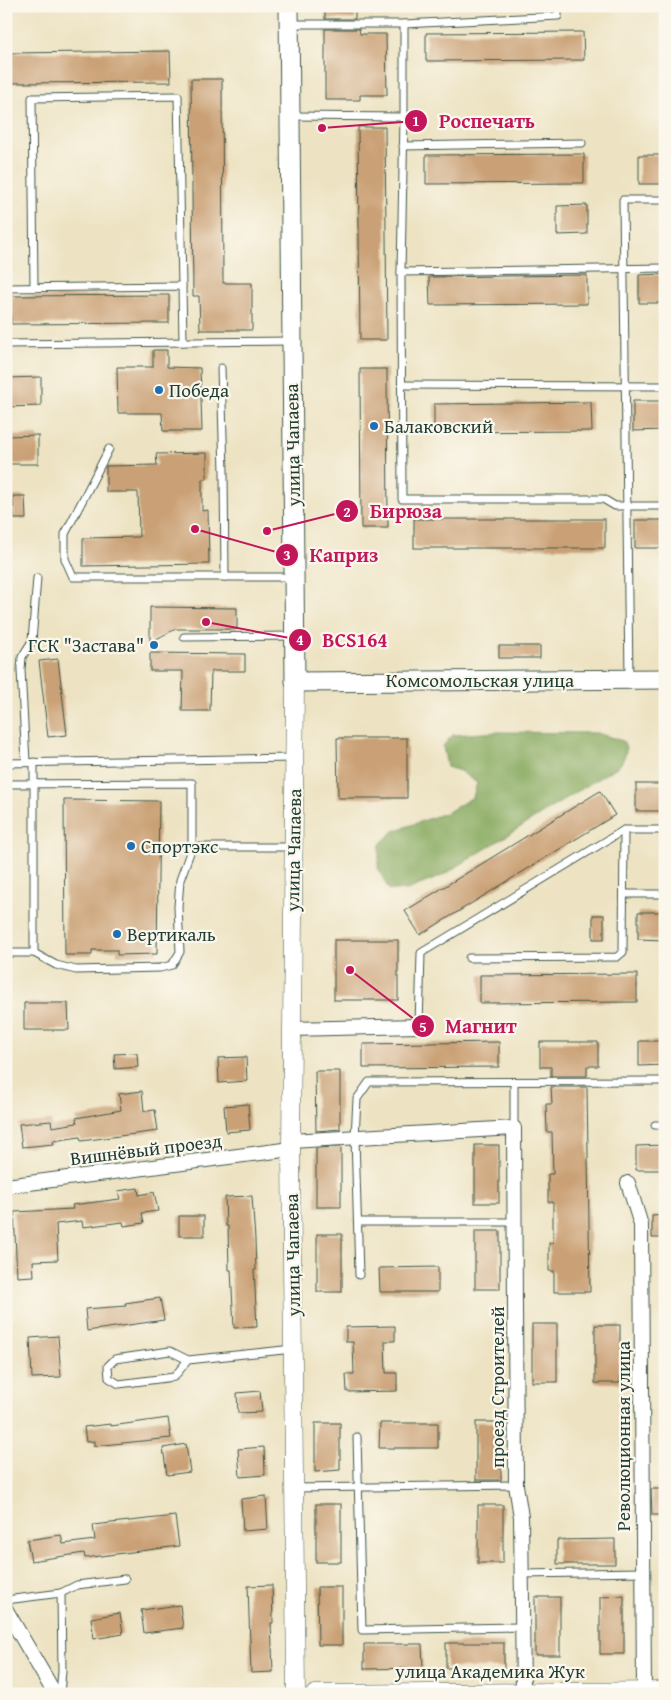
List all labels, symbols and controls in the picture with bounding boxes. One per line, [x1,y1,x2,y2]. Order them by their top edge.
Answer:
callout: Роспечать [404,103,545,138]
text: Роспечать [439,106,535,135]
text: 1 [412,110,420,131]
place label: Победа [169,376,229,404]
street label: улица Чапаева [277,383,307,508]
marker: Победа [153,384,165,396]
place label: Балаковский [384,412,493,440]
marker: Балаковский [368,420,380,432]
callout: Бирюза [335,494,452,529]
text: Бирюза [370,496,443,525]
text: 2 [343,501,351,522]
callout: Каприз [274,537,388,572]
text: Каприз [310,540,378,569]
text: 3 [283,544,291,565]
callout: BCS164 [288,622,398,657]
text: BCS164 [322,625,388,654]
text: 4 [296,629,304,650]
place label: ГСК "Застава" [28,631,144,659]
marker: ГСК "Застава" [148,639,160,651]
street label: Комсомольская улица [386,666,574,694]
street label: улица Чапаева [278,788,308,913]
place label: Спортэкс [141,832,218,860]
marker: Спортэкс [125,840,137,852]
place label: Вертикаль [127,920,216,948]
marker: Вертикаль [111,928,123,940]
callout: Магнит [410,1009,527,1044]
text: Магнит [445,1011,517,1040]
text: 5 [419,1016,427,1037]
street label: Вишнёвый проезд [69,1126,223,1172]
street label: улица Чапаева [277,1193,307,1318]
street label: проезд Строителей [483,1306,511,1468]
street label: Революционная улица [609,1341,637,1531]
street label: улица Академика Жук [394,1657,585,1685]

